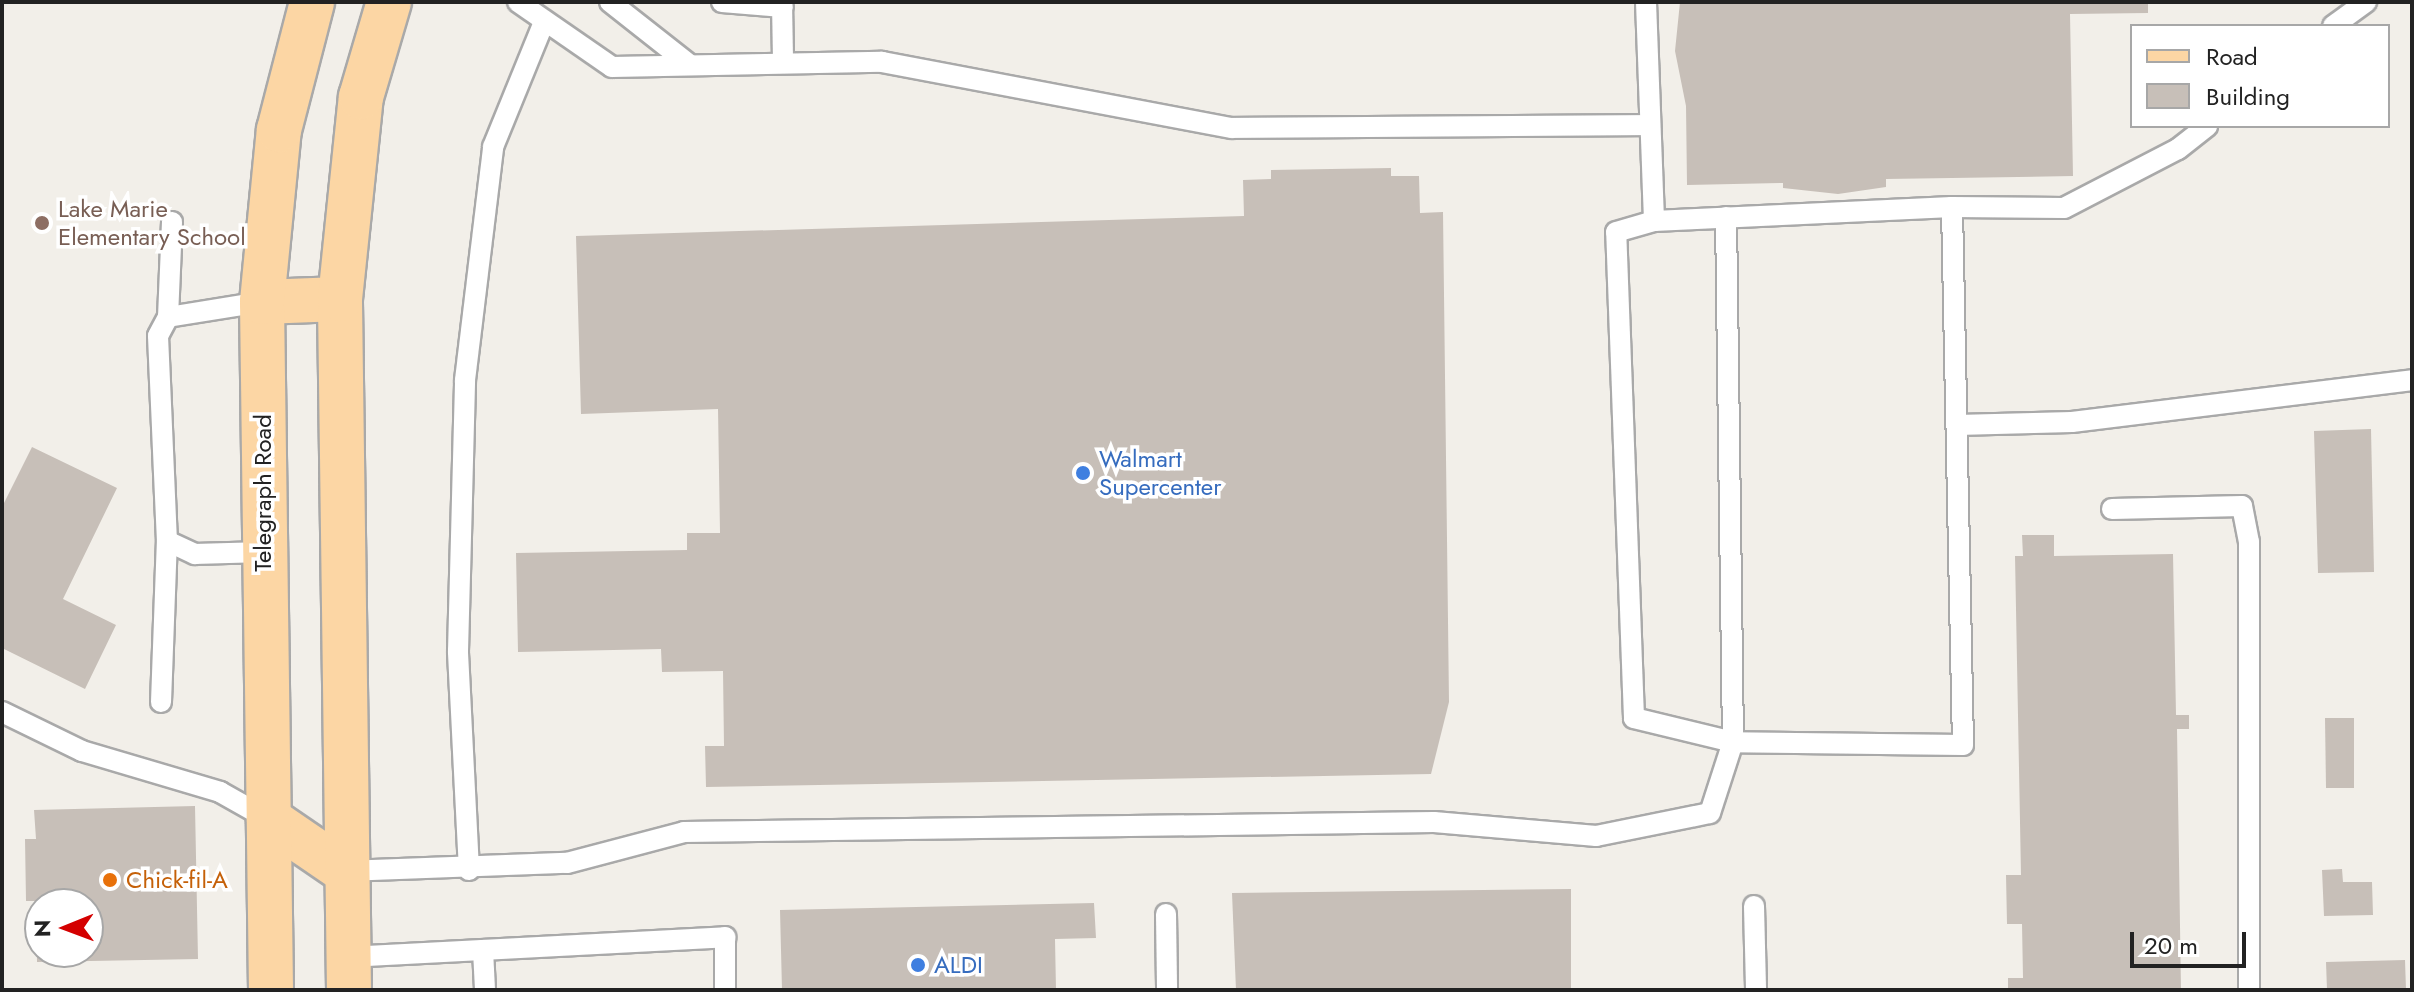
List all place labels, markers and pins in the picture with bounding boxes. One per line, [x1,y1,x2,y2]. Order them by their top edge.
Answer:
place label: Lake Marie Elementary School [58,195,246,251]
marker: Lake Marie Elementary School [33,214,51,232]
place label: Walmart Supercenter [1099,445,1221,501]
marker: Walmart Supercenter [1074,464,1092,482]
place label: Chick-fil-A [126,866,228,894]
marker: Chick-fil-A [101,871,119,889]
place label: ALDI [934,951,983,979]
marker: ALDI [909,956,927,974]

